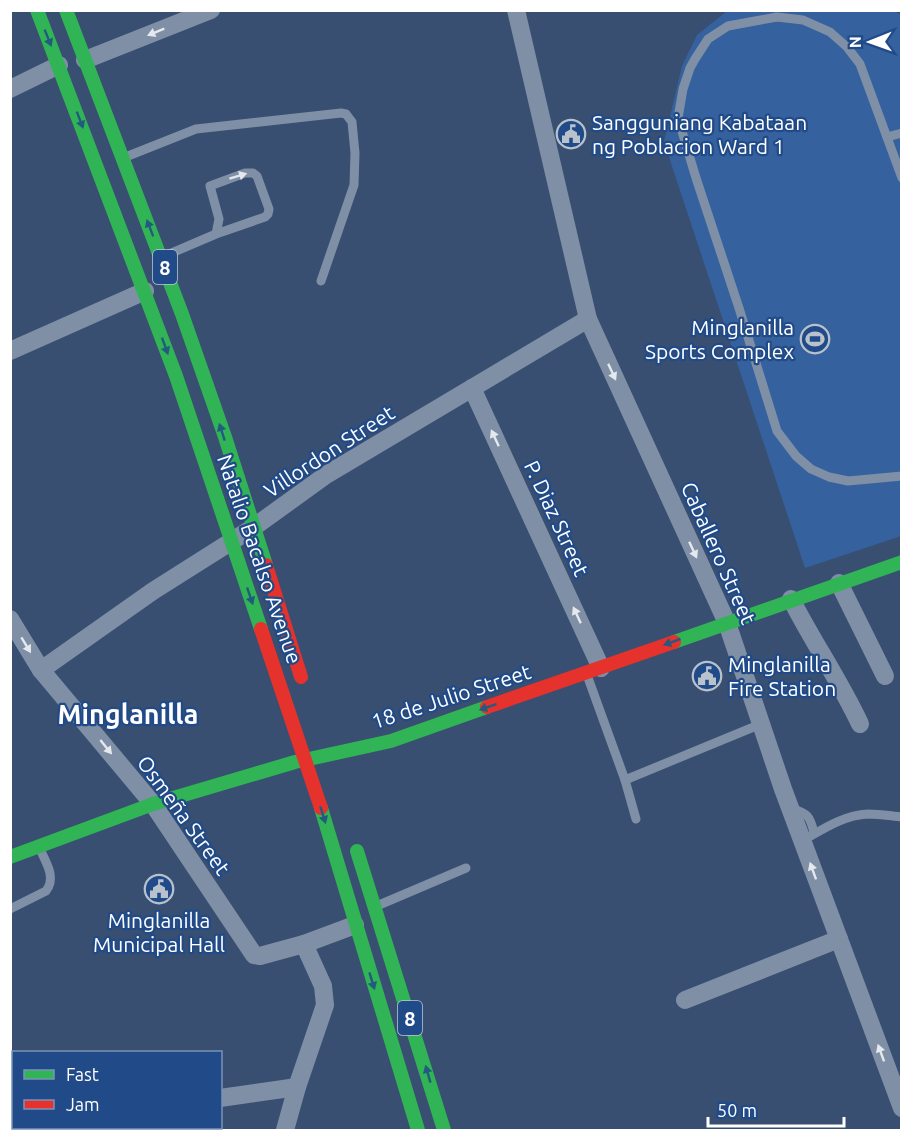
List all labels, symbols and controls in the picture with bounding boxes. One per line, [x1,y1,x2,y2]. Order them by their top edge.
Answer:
north arrow [840,12,900,72]
one-way arrow [147,27,165,37]
one-way arrow [43,29,53,47]
text: N [846,36,864,48]
place label: Sangguniang Kabataan ng Poblacion Ward 1 [592,110,807,158]
one-way arrow [75,111,85,129]
public building icon: Sangguniang Kabataan ng Poblacion Ward 1 [555,118,587,150]
one-way arrow [229,171,247,180]
one-way arrow [145,219,154,237]
road number: 8 [153,250,177,284]
place label: Minglanilla Sports Complex [645,315,794,363]
sports icon: Minglanilla Sports Complex [799,323,831,355]
one-way arrow [161,337,171,355]
one-way arrow [608,364,617,381]
street label: Villordon Street [259,400,399,502]
one-way arrow [217,423,227,441]
one-way arrow [490,429,499,446]
street label: Natalio Bacalso Avenue [213,451,307,667]
street label: P. Diaz Street [520,456,594,580]
street label: Caballero Street [677,478,761,628]
one-way arrow [689,541,698,558]
one-way arrow [246,587,256,605]
one-way arrow [572,606,581,623]
one-way arrow [20,637,31,653]
one-way arrow [663,638,681,648]
place label: Minglanilla Fire Station [728,652,836,700]
street label: 18 de Julio Street [368,659,534,733]
public building icon: Minglanilla Fire Station [691,660,723,692]
district label: Minglanilla [57,699,199,729]
one-way arrow [479,703,497,713]
one-way arrow [99,739,112,755]
street label: Osmeña Street [133,751,235,879]
one-way arrow [319,806,328,824]
one-way arrow [808,862,818,880]
public building icon: Minglanilla Municipal Hall [143,873,175,905]
place label: Minglanilla Municipal Hall [93,908,225,956]
one-way arrow [368,972,377,990]
road number: 8 [398,1001,422,1035]
one-way arrow [876,1044,886,1062]
legend [12,1051,222,1129]
text: Fast [66,1064,99,1084]
one-way arrow [422,1065,432,1083]
scale bar [708,1090,844,1128]
text: Jam [66,1094,100,1114]
text: 50 m [717,1100,757,1120]

